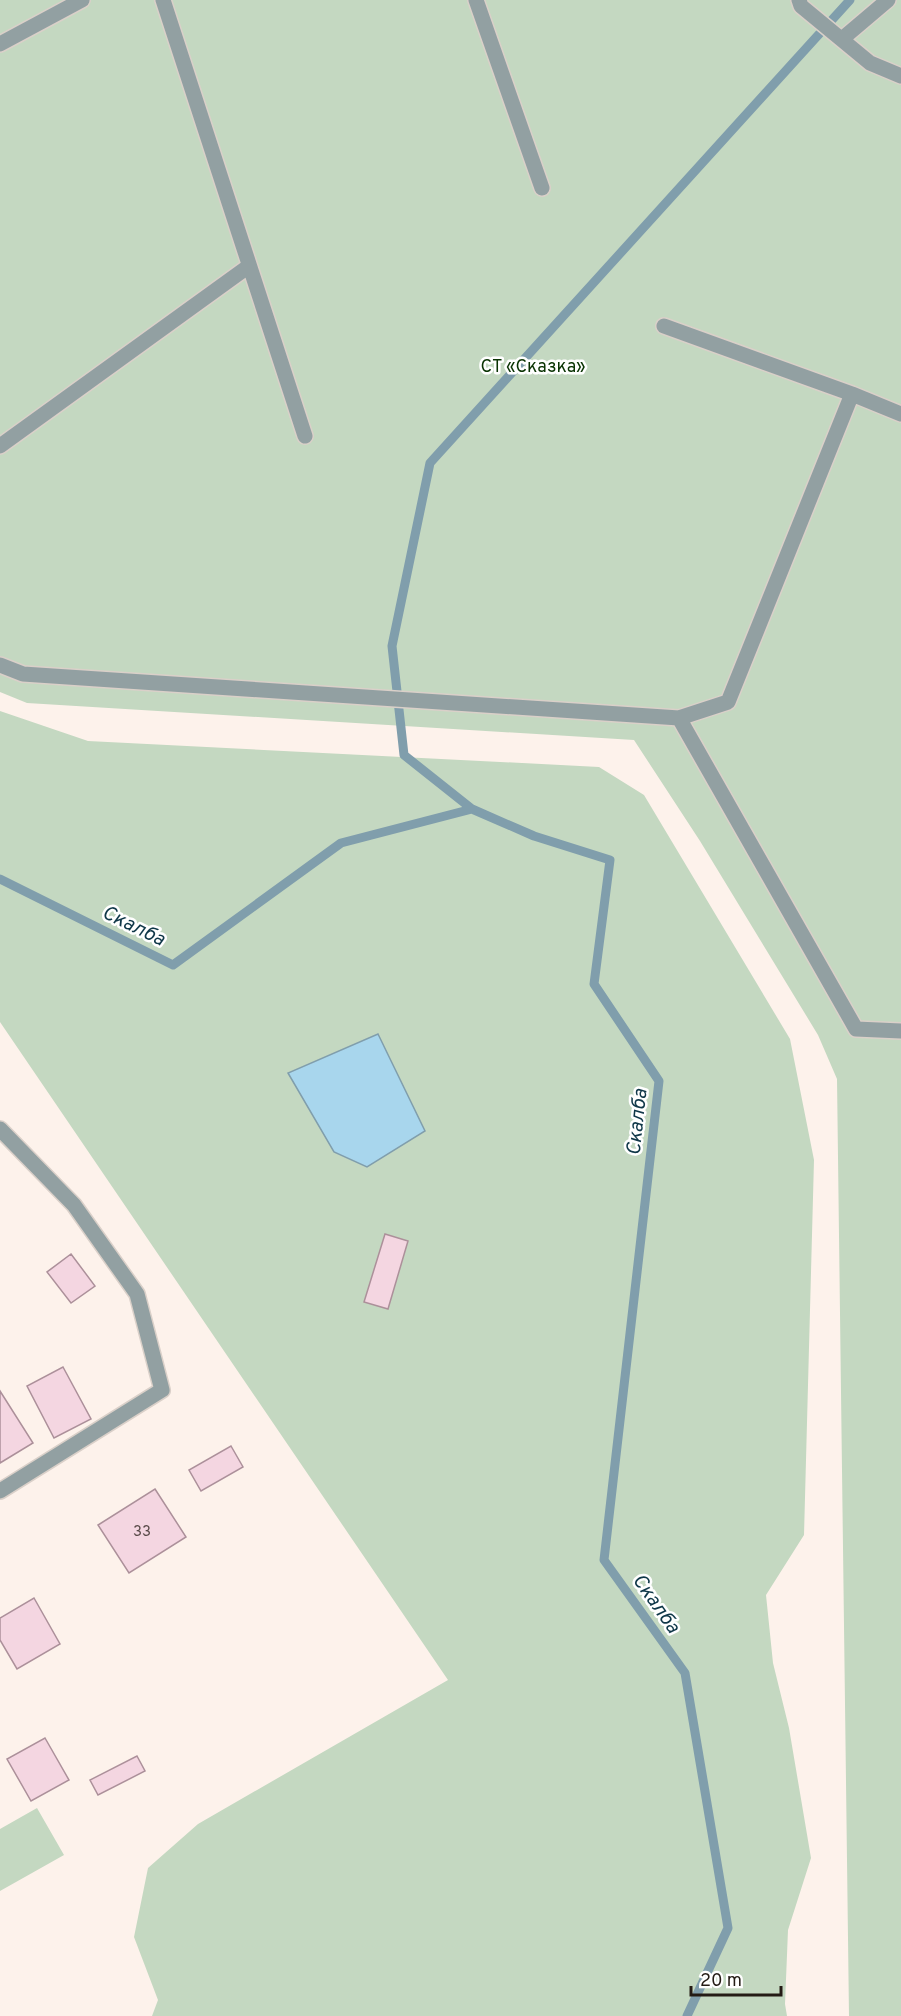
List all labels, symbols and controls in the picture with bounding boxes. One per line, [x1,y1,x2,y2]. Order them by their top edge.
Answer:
park label: СТ «Сказка» [480,356,586,379]
water label: Скалба [97,900,170,953]
water label: Скалба [622,1087,654,1157]
house number: 33 [133,1523,151,1542]
water label: Скалба [625,1569,686,1640]
scale bar [691,1959,781,1997]
text: 20 m [700,1970,742,1993]

